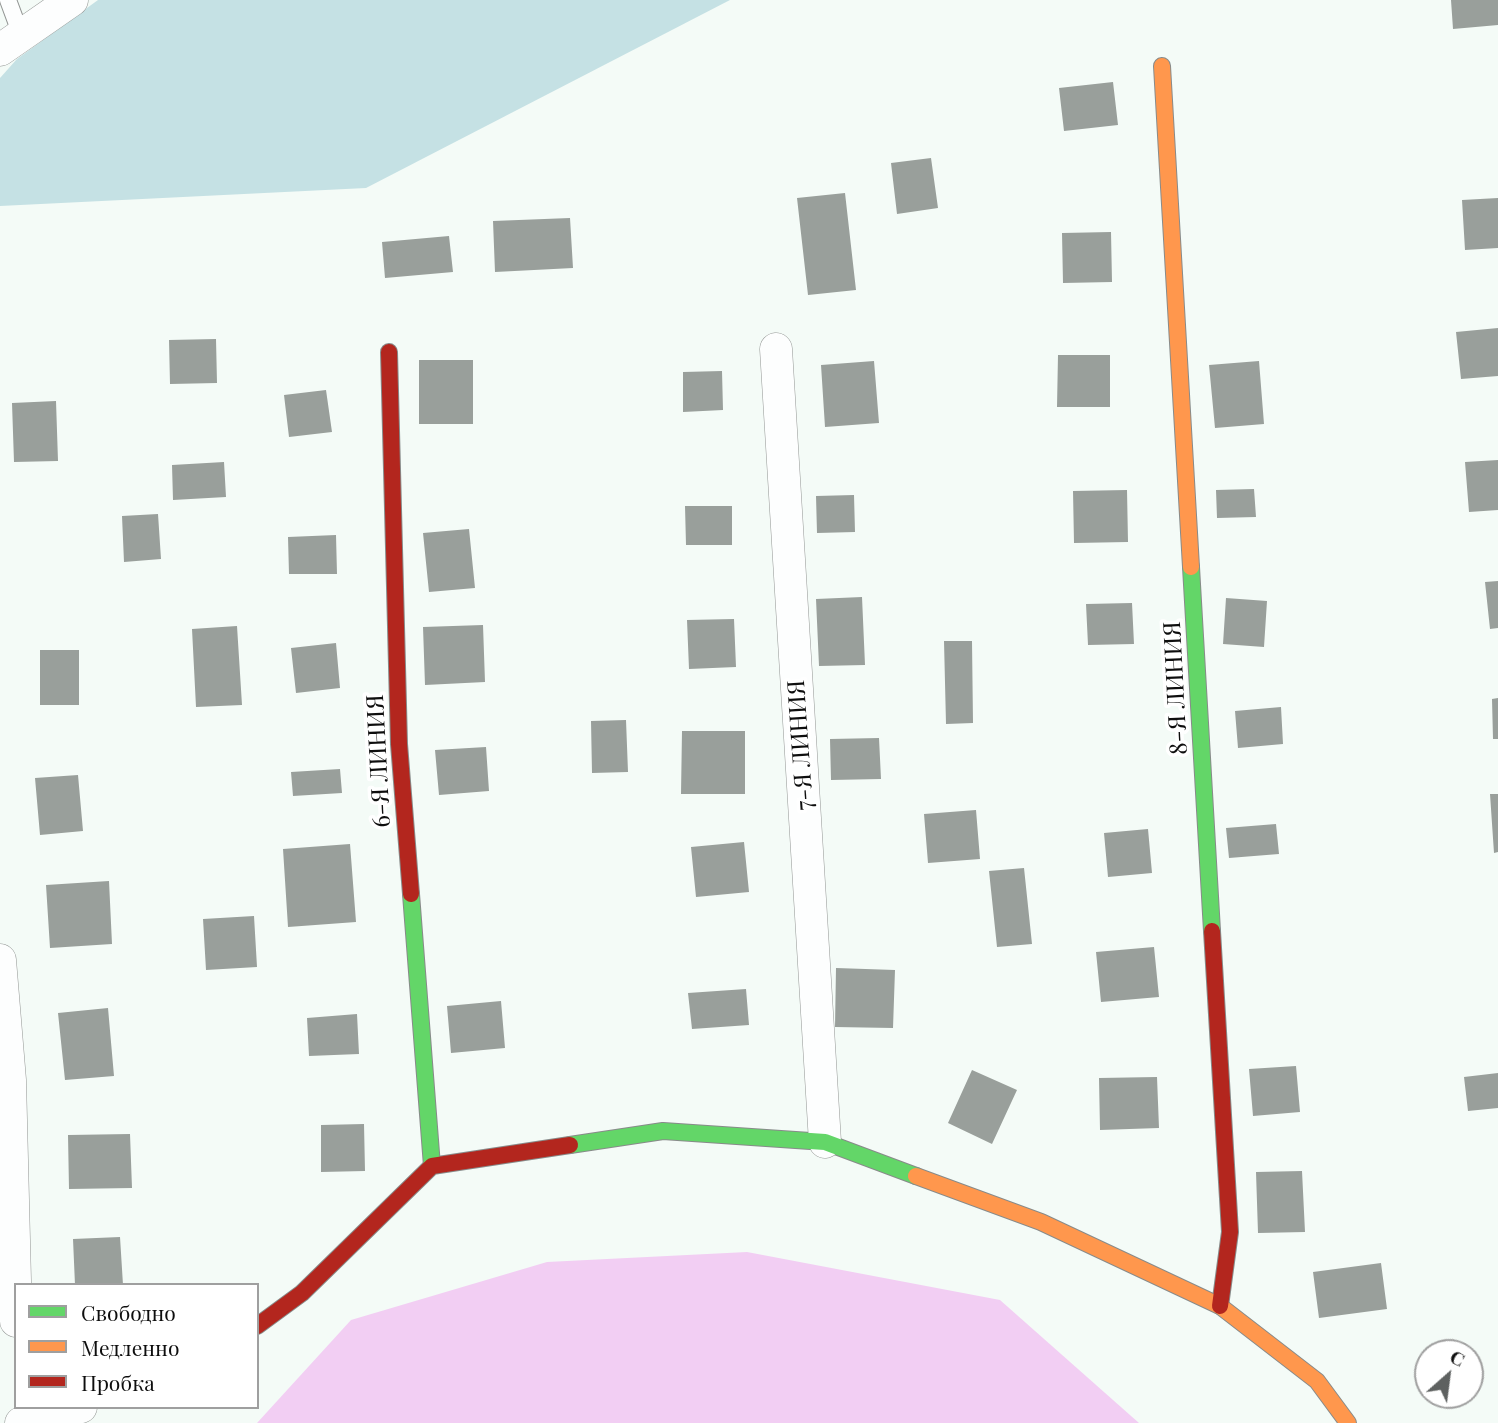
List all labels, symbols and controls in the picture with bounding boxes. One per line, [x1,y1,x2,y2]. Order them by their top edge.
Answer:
street label: 8-Я ЛИНИЯ [1158,620,1194,756]
street label: 7-Я ЛИНИЯ [782,679,820,811]
street label: 6-Я ЛИНИЯ [361,693,397,829]
legend [14,1283,259,1409]
text: Свободно [81,1298,176,1326]
text: Медленно [81,1333,179,1361]
north arrow [1414,1339,1484,1409]
text: С [1446,1343,1470,1372]
text: Пробка [81,1368,155,1396]

